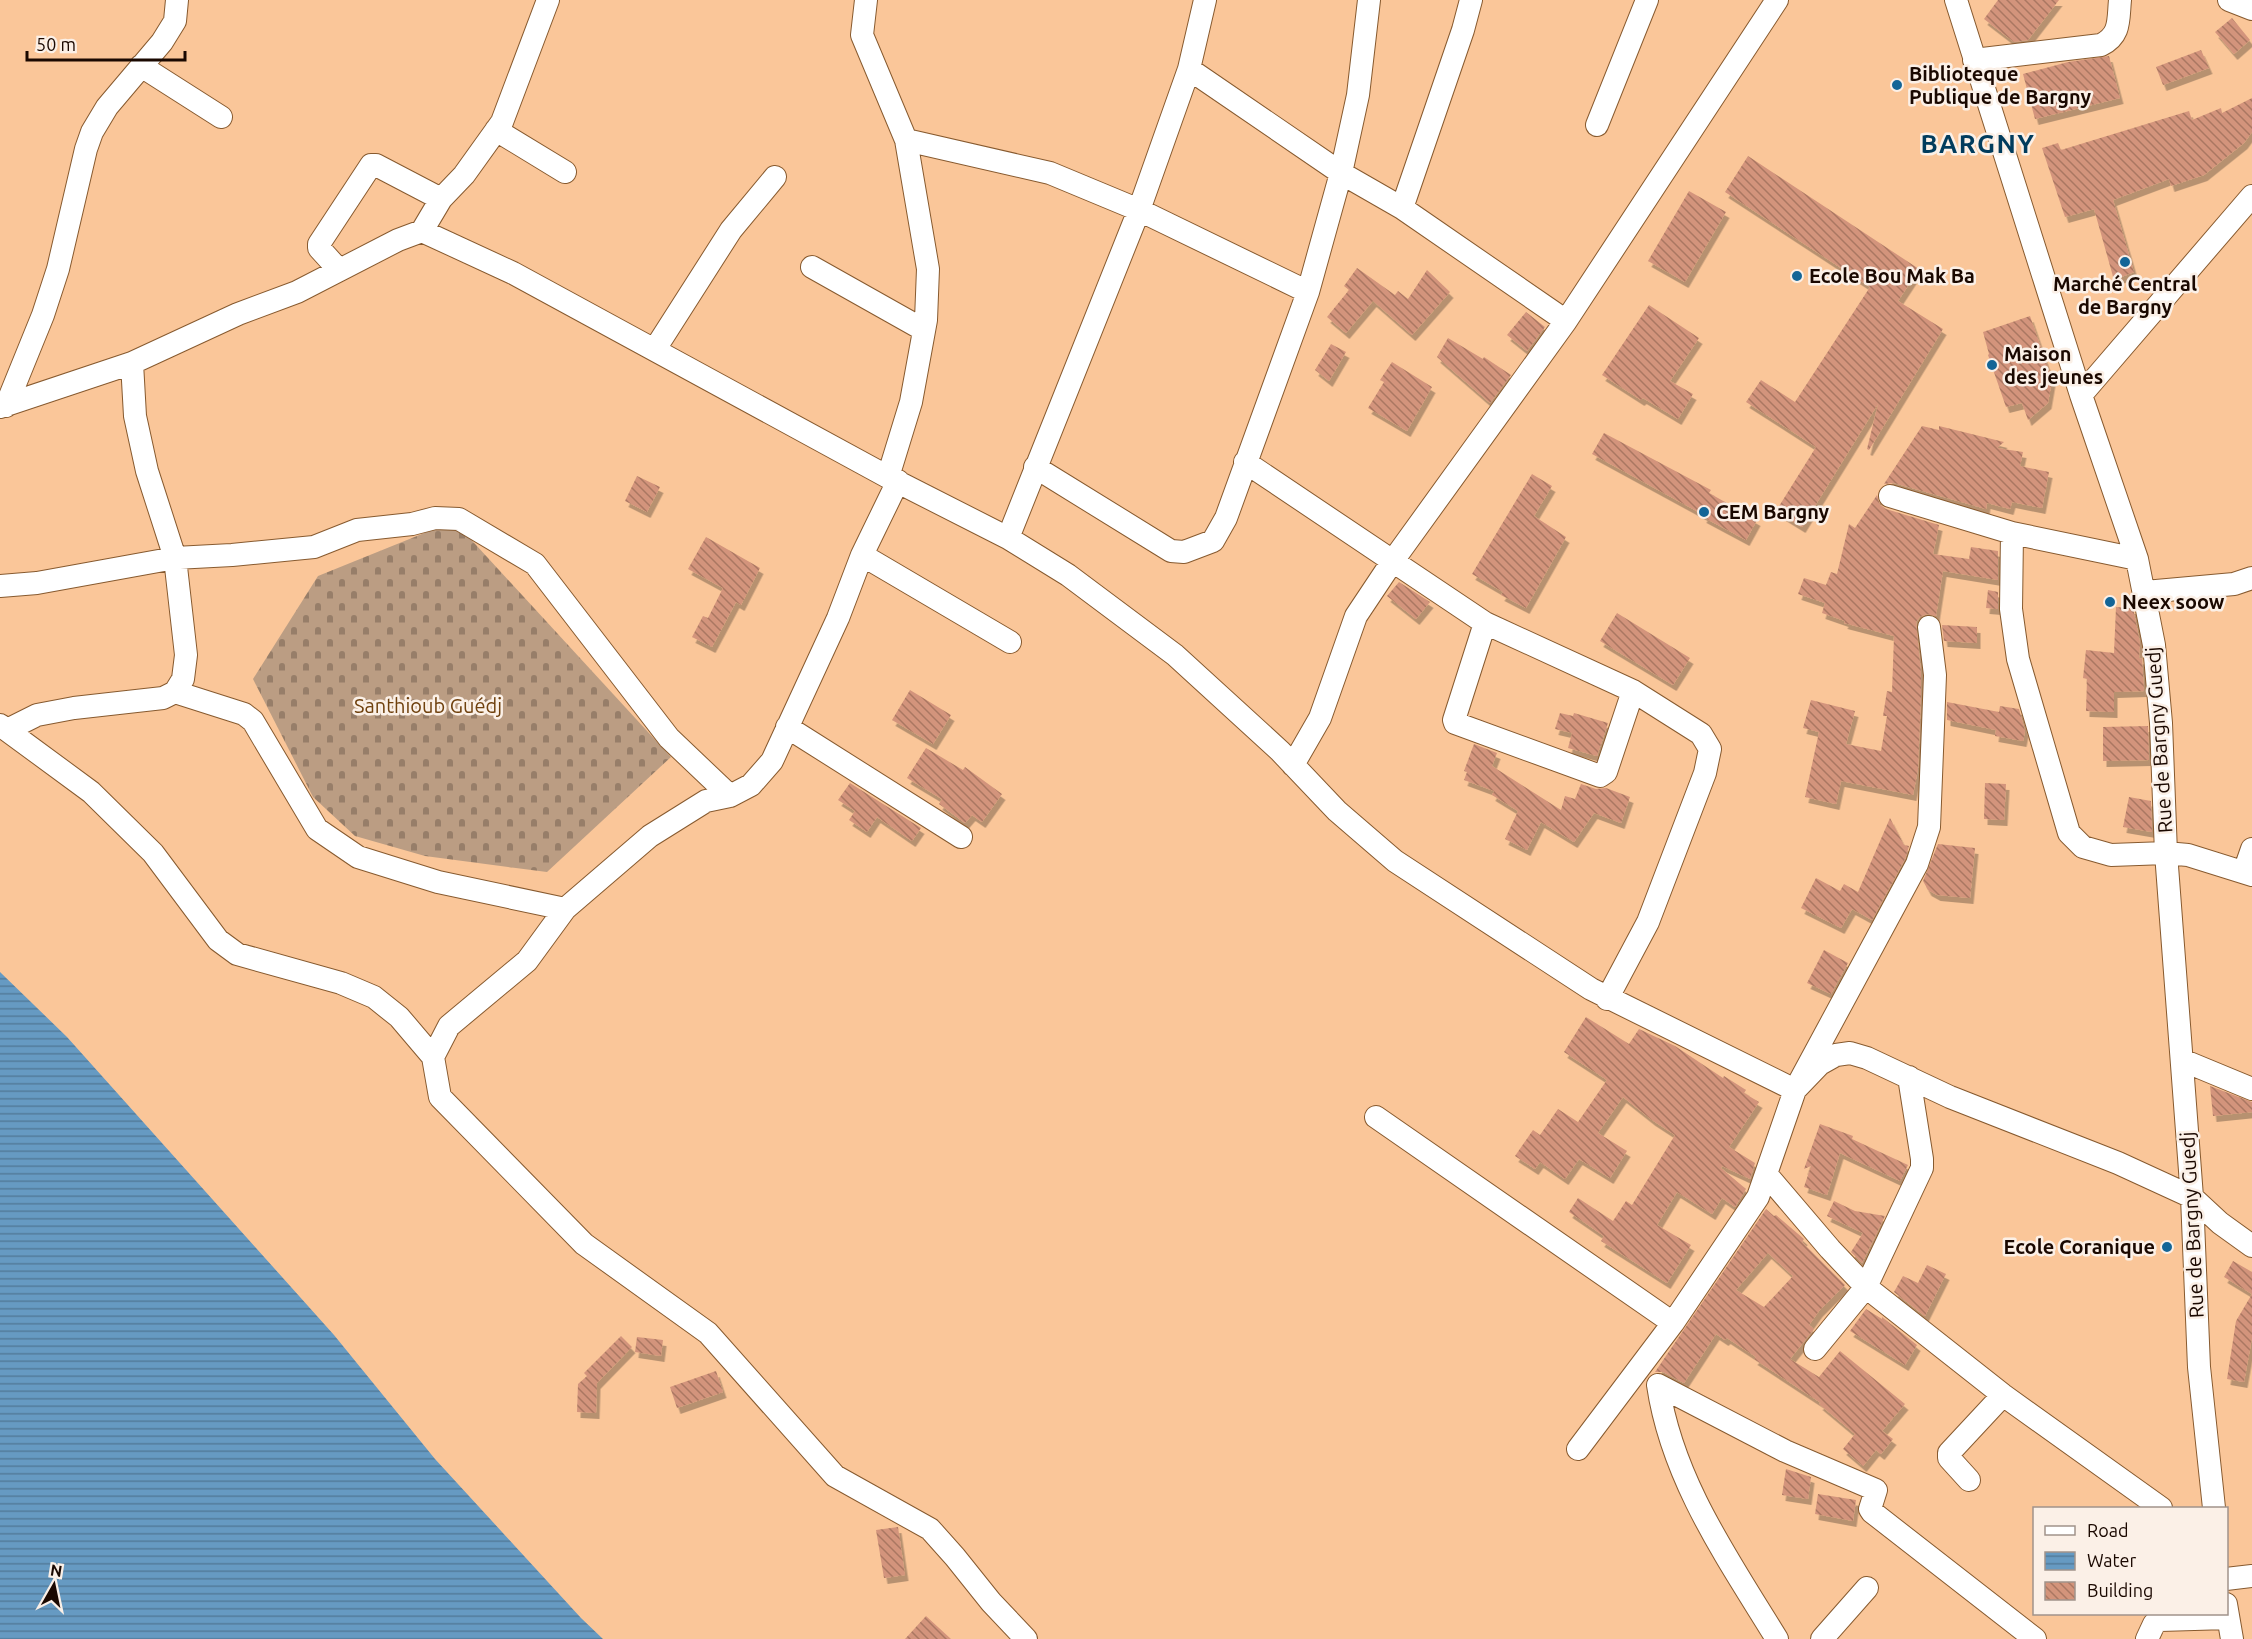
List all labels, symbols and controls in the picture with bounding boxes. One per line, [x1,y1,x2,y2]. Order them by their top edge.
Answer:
scale bar [27,24,184,62]
text: 50 m [36,34,76,54]
place label: Biblioteque Publique de Bargny [1909,62,2092,108]
marker: Biblioteque Publique de Bargny [1890,78,1904,92]
district label: BARGNY [1920,129,2036,158]
marker: Marché Central de Bargny [2118,255,2132,269]
place label: Ecole Bou Mak Ba [1809,264,1975,287]
marker: Ecole Bou Mak Ba [1790,269,1804,283]
place label: Marché Central de Bargny [2053,272,2197,318]
place label: Maison des jeunes [2004,342,2103,388]
marker: Maison des jeunes [1985,358,1999,372]
place label: CEM Bargny [1716,500,1830,523]
marker: CEM Bargny [1697,505,1711,519]
place label: Neex soow [2122,590,2225,613]
marker: Neex soow [2103,595,2117,609]
street label: Rue de Bargny Guedj [2141,646,2176,834]
park label: Santhioub Guédj [354,694,502,717]
street label: Rue de Bargny Guedj [2175,1131,2208,1319]
place label: Ecole Coranique [2003,1235,2155,1258]
marker: Ecole Coranique [2160,1240,2174,1254]
legend [2033,1507,2228,1615]
text: Road [2087,1520,2129,1540]
text: Water [2087,1550,2137,1570]
north arrow [24,1555,84,1615]
text: N [49,1560,64,1580]
text: Building [2087,1580,2153,1600]

